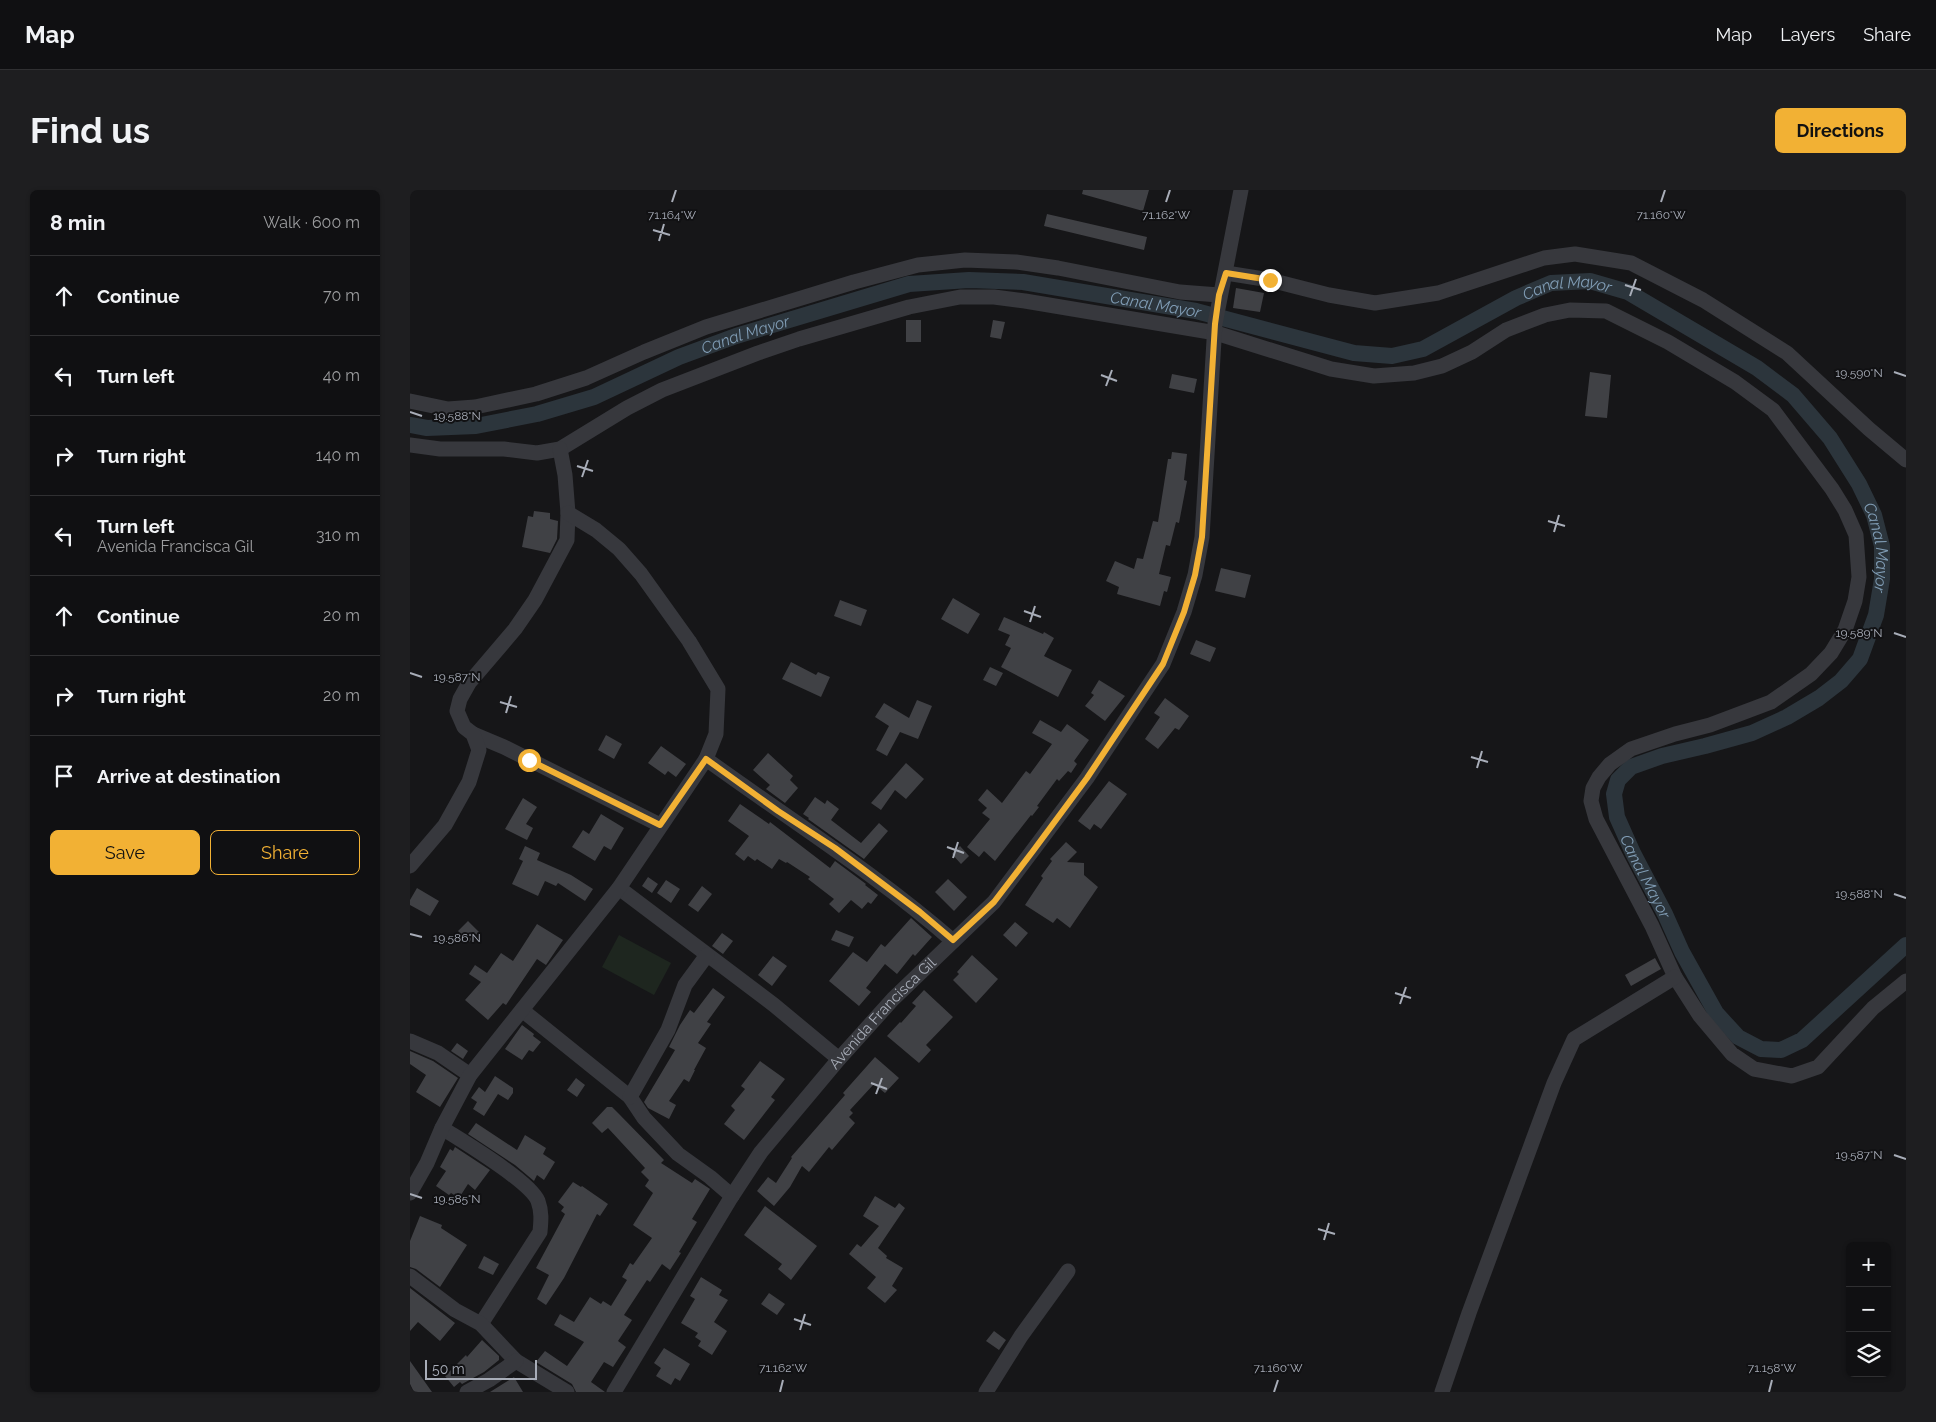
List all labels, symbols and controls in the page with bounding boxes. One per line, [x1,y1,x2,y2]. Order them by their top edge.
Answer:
text: Map [25,20,75,49]
text: Map [1716,24,1752,45]
text: Layers [1780,24,1835,45]
text: Share [1863,24,1911,45]
button: Directions [1775,108,1906,153]
text: Find us [30,110,150,151]
text: 71.164°W [648,208,697,222]
text: 71.162°W [1142,208,1190,222]
text: 71.160°W [1636,208,1686,222]
text: 8 min [50,210,105,235]
text: Walk · 600 m [263,213,360,232]
route end [1259,269,1282,292]
water label: Canal Mayor [1520,272,1614,304]
icon: ahead [50,282,78,310]
text: Continue [97,285,180,307]
text: 70 m [323,286,360,305]
water label: Canal Mayor [1109,288,1204,322]
water label: Canal Mayor [699,311,792,358]
icon: left [50,362,78,390]
text: Turn left [97,365,174,387]
text: 40 m [323,366,360,385]
text: 19.590°N [1835,366,1883,380]
text: 19.588°N [433,409,481,423]
icon: right [50,442,78,470]
text: Turn right [97,445,186,467]
text: 140 m [316,446,360,465]
water label: Canal Mayor [1859,499,1891,594]
text: Turn left [97,515,174,537]
icon: left [50,522,78,550]
text: 310 m [316,526,360,545]
text: Avenida Francisca Gil [97,537,254,556]
icon: ahead [50,602,78,630]
text: Continue [97,605,180,627]
text: 20 m [323,606,360,625]
text: 19.589°N [1835,626,1883,640]
text: 19.587°N [434,670,480,684]
icon: right [50,682,78,710]
text: Turn right [97,685,186,707]
text: 20 m [323,686,360,705]
route start [518,749,541,772]
icon: arrive [50,762,78,790]
text: Arrive at destination [97,765,281,787]
button: Save [50,830,200,875]
button: Share [210,830,360,875]
water label: Canal Mayor [1616,832,1675,922]
text: 19.588°N [1835,887,1883,901]
text: 19.586°N [433,931,481,945]
street label: Avenida Francisca Gil [825,953,940,1073]
text: 19.587°N [1836,1148,1882,1162]
text: 19.585°N [433,1192,481,1206]
map controls [1846,1242,1891,1377]
button: + [1846,1242,1891,1287]
button: − [1846,1287,1891,1332]
button: layers [1846,1332,1891,1377]
scale bar [425,1357,538,1380]
text: 50 m [432,1361,465,1377]
text: 71.162°W [759,1361,807,1375]
text: 71.160°W [1253,1361,1303,1375]
text: 71.158°W [1748,1361,1797,1375]

